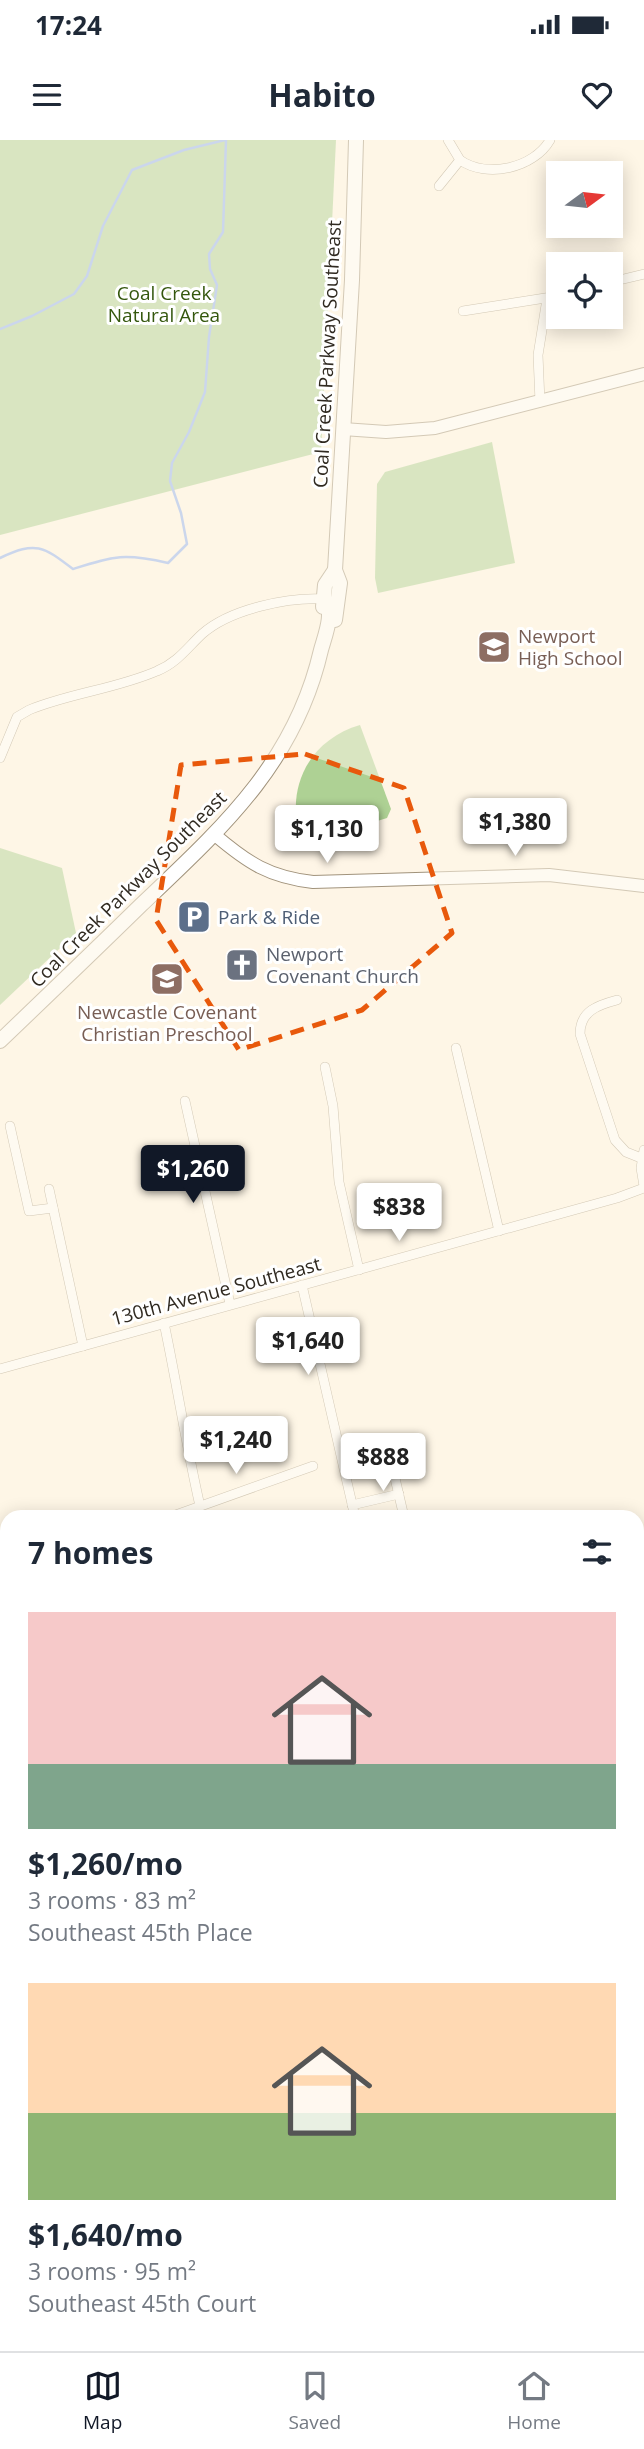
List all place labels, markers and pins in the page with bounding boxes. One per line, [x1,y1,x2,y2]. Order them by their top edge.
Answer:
place label: Newport High School [518,623,623,671]
school or university icon: Newport High School [475,628,513,666]
pin: $1,380 [458,798,572,858]
pin: $1,130 [270,806,384,865]
parking icon: Park & Ride [175,898,213,936]
place label: Park & Ride [218,904,320,930]
place label: Newport Covenant Church [266,941,419,989]
church icon: Newport Covenant Church [223,946,261,984]
school or university icon: Newcastle Covenant Christian Preschool [148,960,186,998]
place label: Newcastle Covenant Christian Preschool [77,999,257,1047]
pin: $1,260 [136,1146,250,1205]
pin: $838 [358,1184,440,1243]
pin: $1,640 [251,1318,365,1377]
pin: $1,240 [179,1416,293,1476]
pin: $888 [342,1434,424,1493]

